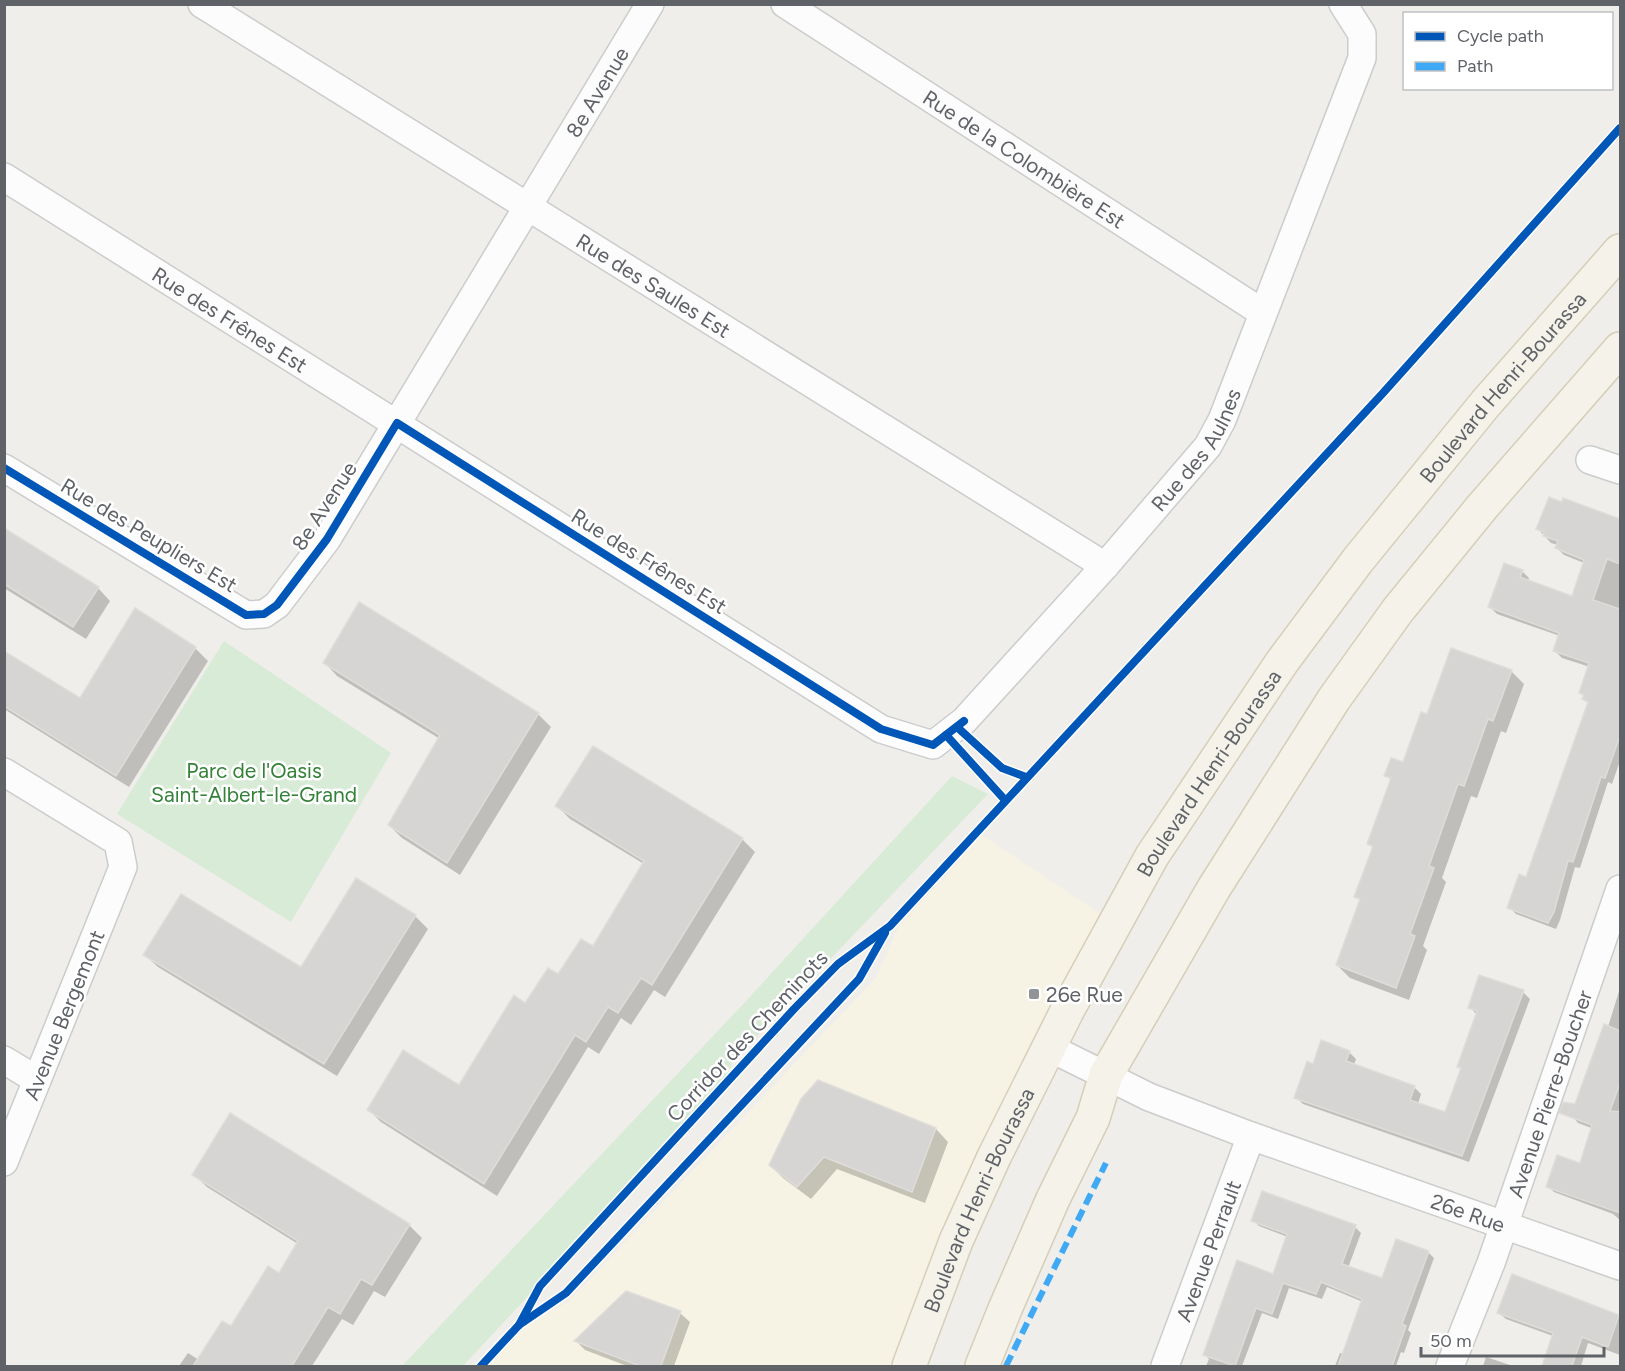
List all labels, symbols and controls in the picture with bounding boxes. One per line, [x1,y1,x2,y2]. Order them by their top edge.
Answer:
legend [1403,12,1613,90]
text: Cycle path [1457,25,1544,47]
street label: 8e Avenue [560,42,634,141]
text: Path [1457,55,1493,77]
street label: Rue de la Colombière Est [919,84,1130,233]
street label: Rue des Saules Est [572,228,735,342]
street label: Rue des Frênes Est [148,261,312,377]
street label: Boulevard Henri-Bourassa [1414,286,1591,487]
street label: Rue des Aulnes [1145,385,1246,516]
street label: 8e Avenue [286,457,362,555]
street label: Rue des Peupliers Est [56,473,242,598]
street label: Rue des Frênes Est [567,503,731,619]
street label: Boulevard Henri-Bourassa [1131,665,1286,881]
park label: Parc de l'Oasis Saint-Albert-le-Grand [151,758,357,807]
street label: Avenue Bergemont [18,926,110,1104]
street label: Corridor des Cheminots [661,945,833,1127]
place label: 26e Rue [1046,982,1123,1007]
marker: 26e Rue [1027,987,1041,1001]
street label: Avenue Pierre-Boucher [1502,987,1597,1201]
street label: Boulevard Henri-Bourassa [918,1084,1039,1316]
street label: Avenue Perrault [1170,1177,1246,1325]
street label: 26e Rue [1428,1188,1508,1237]
scale bar [1421,1320,1604,1358]
text: 50 m [1430,1330,1472,1352]

